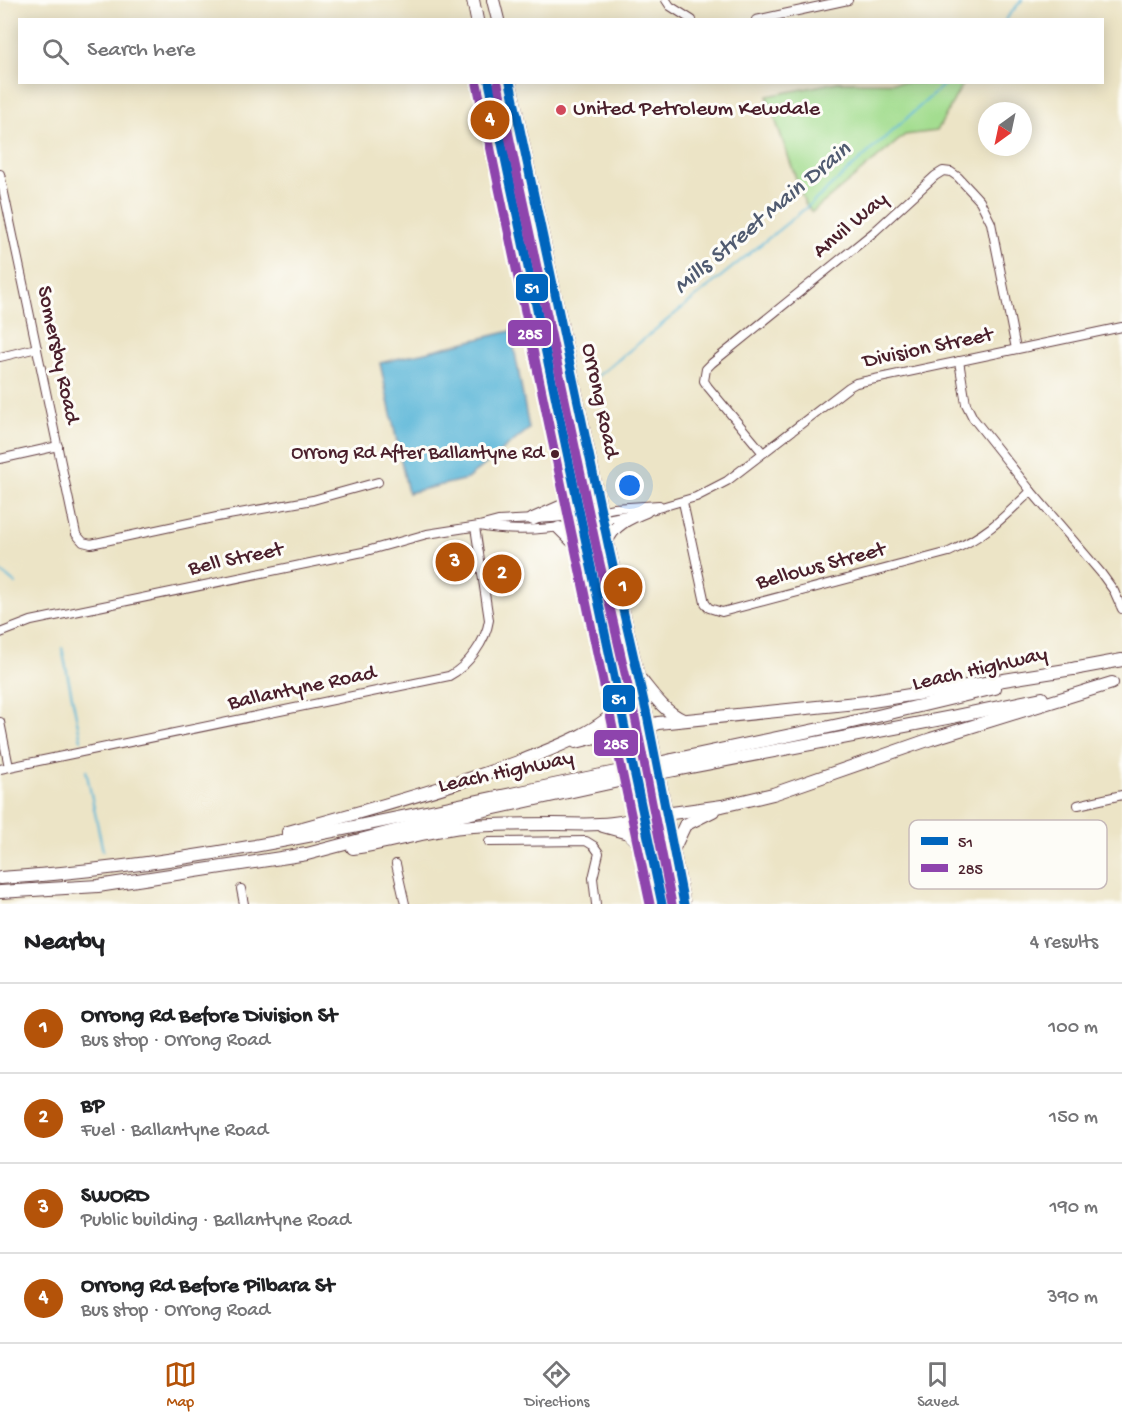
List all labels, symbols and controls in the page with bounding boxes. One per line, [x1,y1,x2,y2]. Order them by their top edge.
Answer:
search box [18,18,1104,84]
icon: search [39,35,72,68]
text: Search here [87,38,195,64]
place label: United Petroleum Kewdale [573,97,821,123]
pin: 4 [470,98,510,142]
north arrow [978,102,1032,156]
marker: United Petroleum Kewdale [554,103,568,117]
water label: Mills Street Main Drain [668,136,858,302]
street label: Anvil Way [808,187,894,265]
line badge: 51 [515,273,549,302]
text: 51 [525,281,539,300]
street label: Somersby Road [30,284,85,428]
line badge: 285 [507,319,552,347]
street label: Division Street [859,322,997,376]
text: 285 [517,327,543,346]
street label: Orrong Road [574,341,624,463]
place label: Orrong Rd After Ballantyne Rd [291,443,546,466]
marker: Orrong Rd After Ballantyne Rd [549,448,561,460]
your location [615,471,644,500]
street label: Bell Street [185,537,288,583]
street label: Bellows Street [753,537,890,597]
pin: 3 [436,540,474,584]
pin: 2 [482,552,522,596]
pin: 1 [604,564,642,610]
street label: Leach Highway [910,642,1050,698]
street label: Ballantyne Road [225,660,380,718]
line badge: 51 [602,684,636,713]
text: 51 [612,692,626,711]
line badge: 285 [593,729,639,757]
text: 285 [603,737,629,756]
street label: Leach Highway [436,746,576,800]
legend [909,820,1107,889]
text: 51 [958,835,973,854]
text: 285 [958,862,983,881]
text: Nearby [24,928,105,959]
text: 4 results [1030,932,1098,955]
text: Orrong Rd Before Division St [81,1004,337,1030]
text: 1 [39,1017,48,1040]
text: 100 m [1048,1017,1098,1040]
text: Bus stop · Orrong Road [81,1030,270,1053]
text: BP [81,1094,104,1120]
text: 2 [39,1107,48,1130]
text: 150 m [1049,1107,1098,1130]
text: Fuel · Ballantyne Road [81,1120,268,1143]
text: SWORD [81,1184,149,1210]
text: 3 [38,1197,49,1220]
text: 190 m [1050,1197,1098,1220]
text: Public building · Ballantyne Road [81,1210,351,1233]
text: Orrong Rd Before Pilbara St [81,1274,334,1300]
text: 4 [39,1287,48,1310]
text: 390 m [1047,1287,1098,1310]
text: Bus stop · Orrong Road [81,1300,270,1323]
tab: Map [164,1358,197,1413]
tab: Directions [524,1358,590,1413]
tab: Saved [917,1358,958,1413]

